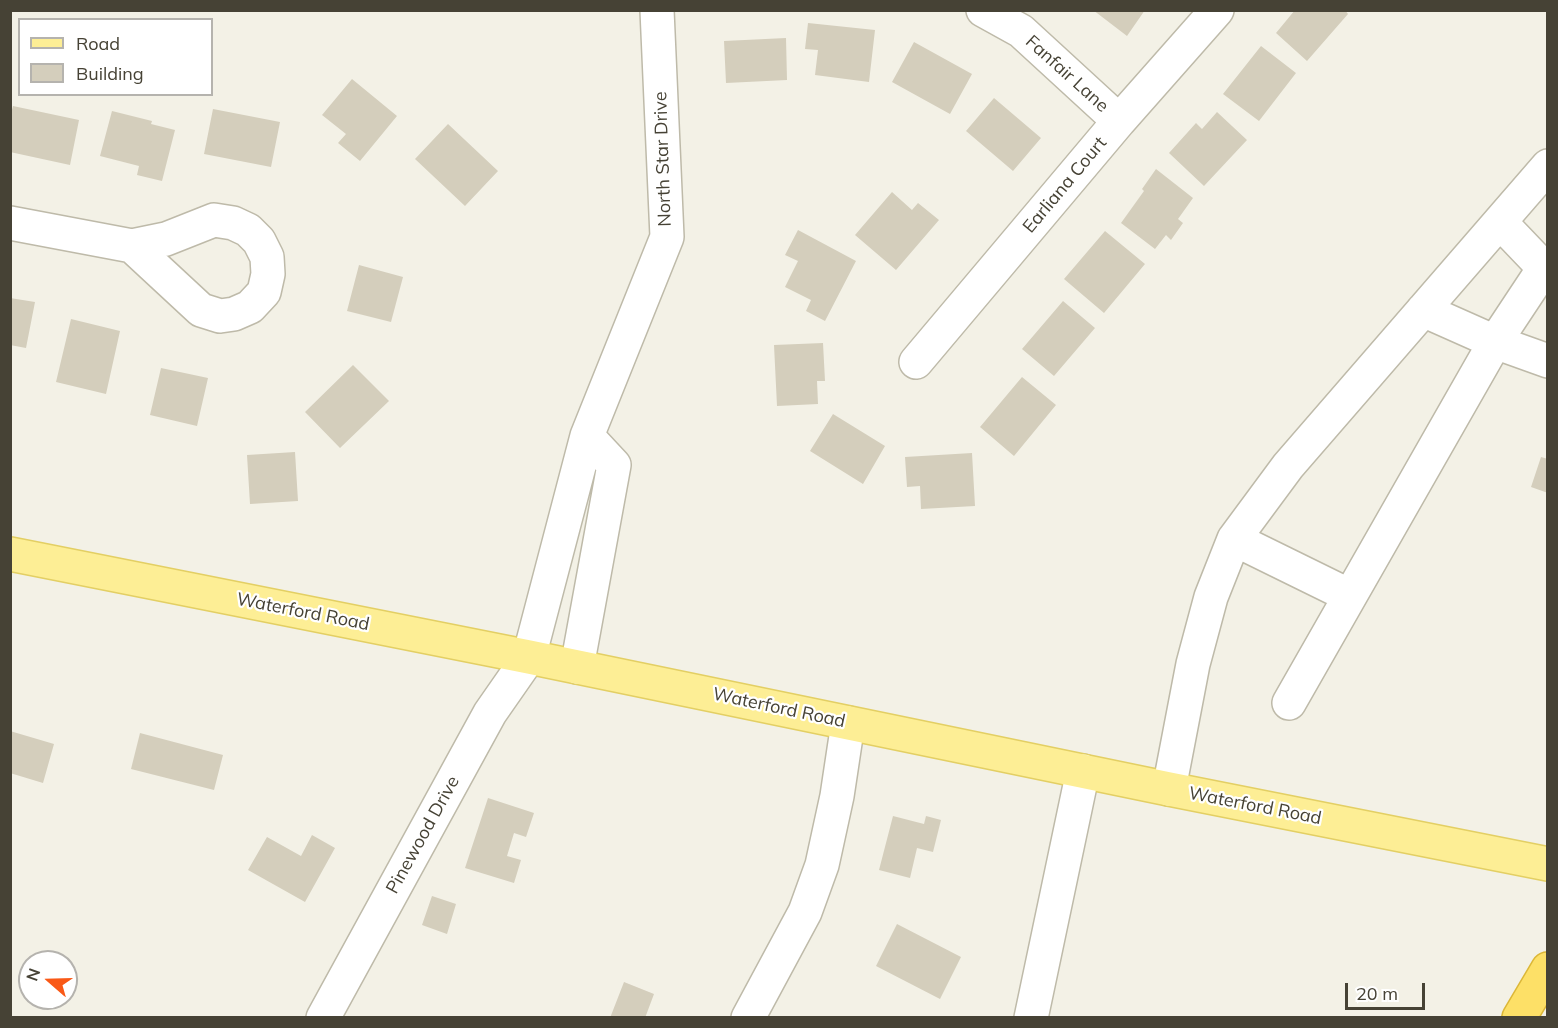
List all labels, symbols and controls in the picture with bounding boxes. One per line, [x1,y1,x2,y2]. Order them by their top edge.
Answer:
legend [18,18,213,96]
street label: Fanfair Lane [1021,31,1113,117]
text: Road [76,32,120,55]
text: Building [76,62,144,85]
street label: North Star Drive [650,91,676,227]
street label: Earliana Court [1019,133,1111,237]
street label: Waterford Road [235,589,371,635]
street label: Waterford Road [711,683,847,733]
street label: Pinewood Drive [382,772,464,898]
street label: Waterford Road [1187,783,1323,829]
north arrow [18,950,78,1010]
text: N [21,965,44,984]
scale bar [1348,971,1428,1009]
text: 20 m [1356,982,1398,1005]

